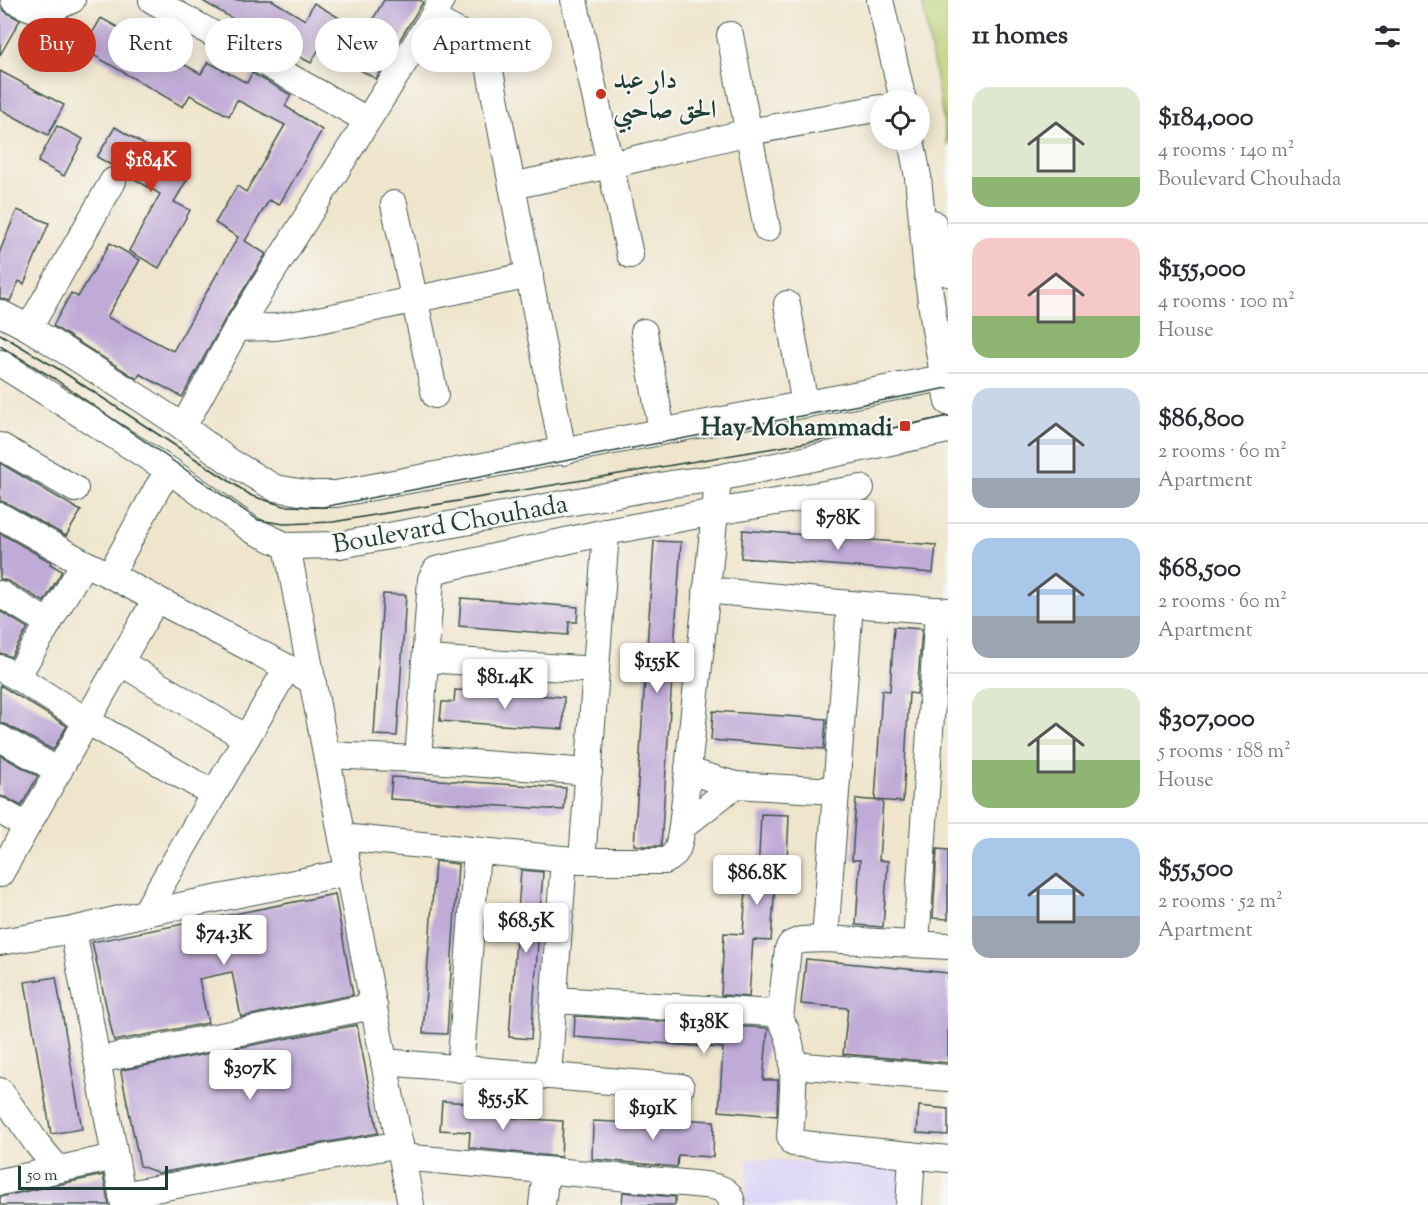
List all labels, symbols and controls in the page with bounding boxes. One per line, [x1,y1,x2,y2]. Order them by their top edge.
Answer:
chip: Buy [18,18,96,72]
chip: Rent [108,18,193,72]
chip: Filters [205,18,303,72]
chip: New [315,18,399,72]
chip: Apartment [411,18,552,72]
text: 11 homes [972,18,1068,55]
icon: filters [1371,20,1404,53]
place label: دار عبد الحق صاحبي [613,63,716,134]
marker: دار عبد الحق صاحبي [594,87,608,101]
map controls [870,90,930,150]
button: locate [870,90,930,150]
text: $184,000 [1158,100,1254,137]
icon: home [1020,111,1092,183]
text: 4 rooms · 140 m² [1158,137,1295,166]
pin: $184K [109,142,193,193]
text: $184K [125,147,177,176]
text: Boulevard Chouhada [1158,166,1341,195]
text: $155,000 [1158,251,1246,288]
icon: home [1020,262,1092,334]
text: 4 rooms · 100 m² [1158,288,1295,317]
text: House [1158,317,1213,346]
text: $86,800 [1158,401,1244,438]
place label: Hay Mohammadi [701,410,894,447]
icon: home [1020,412,1092,484]
marker: Hay Mohammadi [898,419,912,433]
text: 2 rooms · 60 m² [1158,438,1287,467]
text: Apartment [1158,467,1253,496]
street label: Boulevard Chouhada [330,487,571,564]
pin: $78K [802,500,874,551]
text: $78K [815,505,861,534]
text: $68,500 [1158,551,1241,588]
icon: home [1020,562,1092,634]
text: 2 rooms · 60 m² [1158,588,1287,617]
text: Apartment [1158,617,1253,646]
pin: $155K [615,643,699,694]
text: $155K [634,648,680,677]
pin: $81.4K [456,659,554,710]
text: $81.4K [476,664,534,693]
text: $307,000 [1158,701,1255,738]
icon: home [1020,712,1092,784]
text: 5 rooms · 188 m² [1158,738,1291,767]
text: House [1158,767,1213,796]
text: $55,500 [1158,851,1233,888]
pin: $86.8K [708,855,806,906]
text: $86.8K [727,860,787,889]
icon: home [1020,862,1092,934]
text: 2 rooms · 52 m² [1158,888,1283,917]
pin: $68.5K [477,903,575,954]
text: $68.5K [498,908,554,937]
pin: $74.3K [175,915,273,966]
text: Apartment [1158,917,1253,946]
text: $74.3K [196,920,253,949]
pin: $138K [662,1004,746,1055]
text: $138K [679,1009,729,1038]
pin: $307K [208,1050,292,1101]
text: $307K [223,1055,277,1084]
pin: $55.5K [454,1080,552,1131]
text: $55.5K [478,1085,528,1114]
pin: $191K [611,1090,695,1141]
text: $191K [629,1095,677,1124]
scale bar [18,1163,168,1190]
text: 50 m [27,1165,58,1188]

